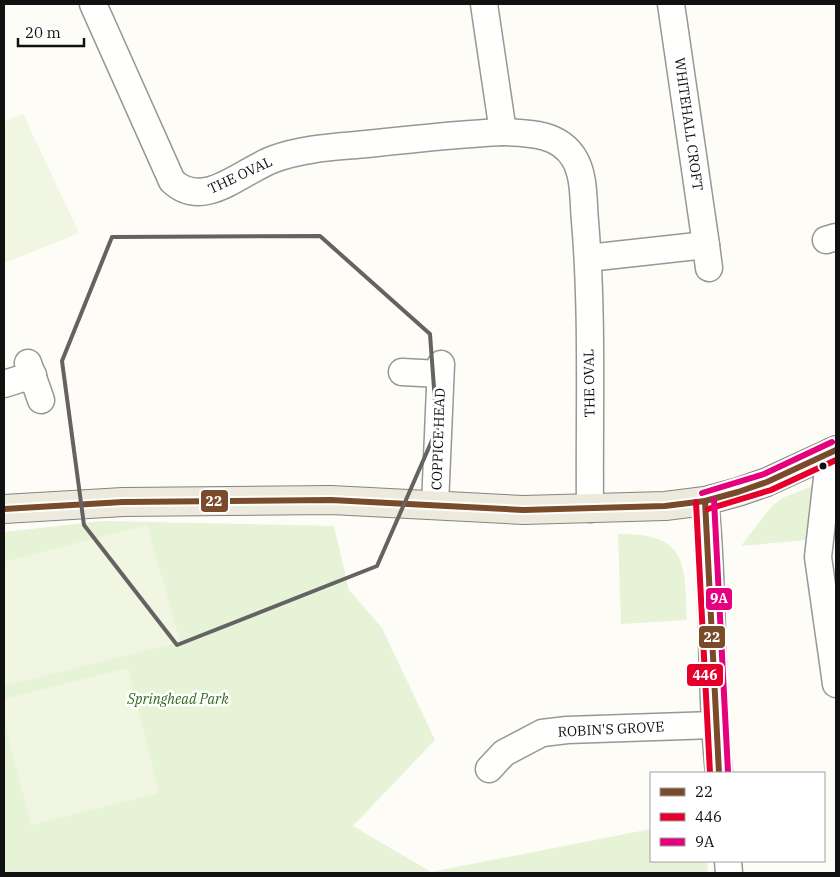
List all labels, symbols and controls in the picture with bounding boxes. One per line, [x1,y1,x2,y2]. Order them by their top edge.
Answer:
scale bar [18,15,84,47]
text: 20 m [25,23,61,42]
street label: WHITEHALL CROFT [671,56,707,192]
street label: THE OVAL [205,152,275,198]
street label: THE OVAL [579,349,599,417]
street label: COPPICE HEAD [427,388,449,490]
unlabelled marker [818,461,828,471]
line badge: 22 [200,489,229,513]
text: 22 [206,492,222,510]
line badge: 9A [705,587,733,611]
text: 9A [710,589,728,607]
line badge: 22 [698,625,726,649]
text: 22 [704,628,720,646]
line badge: 446 [686,663,724,687]
text: 446 [692,666,718,684]
park label: Springhead Park [126,690,229,708]
street label: ROBIN'S GROVE [557,717,665,741]
legend [650,772,825,862]
text: 22 [695,782,713,801]
text: 446 [695,807,722,826]
text: 9A [695,832,715,851]

